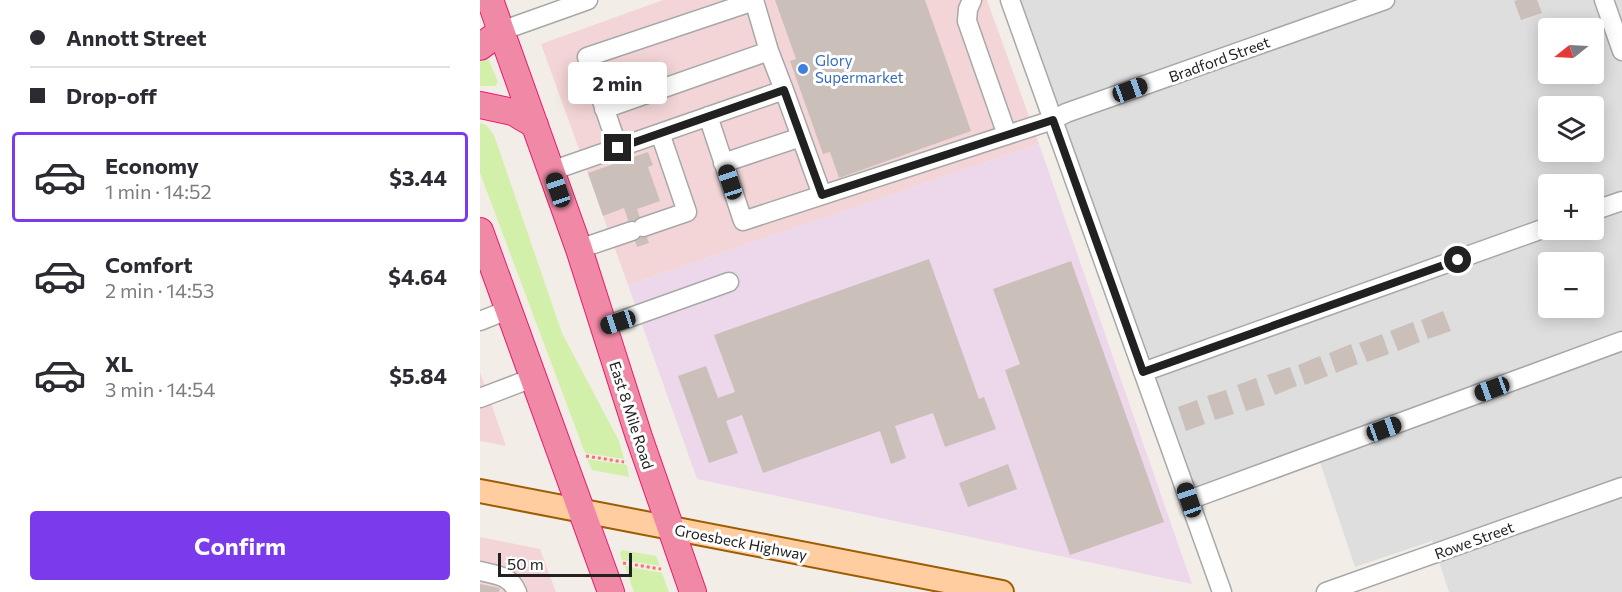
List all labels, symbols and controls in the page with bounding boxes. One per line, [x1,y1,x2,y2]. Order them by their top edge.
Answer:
north arrow [1538,18,1604,84]
map controls [1538,18,1604,318]
text: Annott Street [66,24,207,51]
street label: Bradford Street [1166,32,1272,86]
place label: Glory Supermarket [815,51,904,86]
callout: 2 min [568,61,668,103]
marker: Glory Supermarket [796,62,810,76]
text: 2 min [593,71,642,95]
car [1110,75,1150,105]
text: Drop-off [66,82,157,109]
button: layers [1538,96,1604,162]
route end [604,134,631,161]
icon: car [33,150,87,204]
text: Economy [105,152,199,179]
car [716,162,744,202]
text: $3.44 [389,164,447,191]
car [544,170,572,210]
button: + [1538,174,1604,240]
text: 1 min · 14:52 [105,179,212,203]
route start [1444,246,1471,273]
icon: car [33,249,87,303]
text: Comfort [105,251,193,278]
button: − [1538,252,1604,318]
text: $4.64 [388,263,447,290]
text: 2 min · 14:53 [105,278,215,302]
car [598,308,638,336]
icon: car [33,348,87,402]
text: XL [105,350,133,377]
street label: East 8 Mile Road [606,359,658,471]
text: $5.84 [389,362,447,389]
car [1472,374,1512,404]
text: 3 min · 14:54 [105,377,215,401]
car [1364,414,1404,444]
car [1175,480,1203,520]
button: Confirm [30,511,450,580]
street label: Rowe Street [1432,517,1516,563]
street label: Groesbeck Highway [673,520,809,564]
scale bar [498,550,632,578]
text: 50 m [507,554,544,573]

